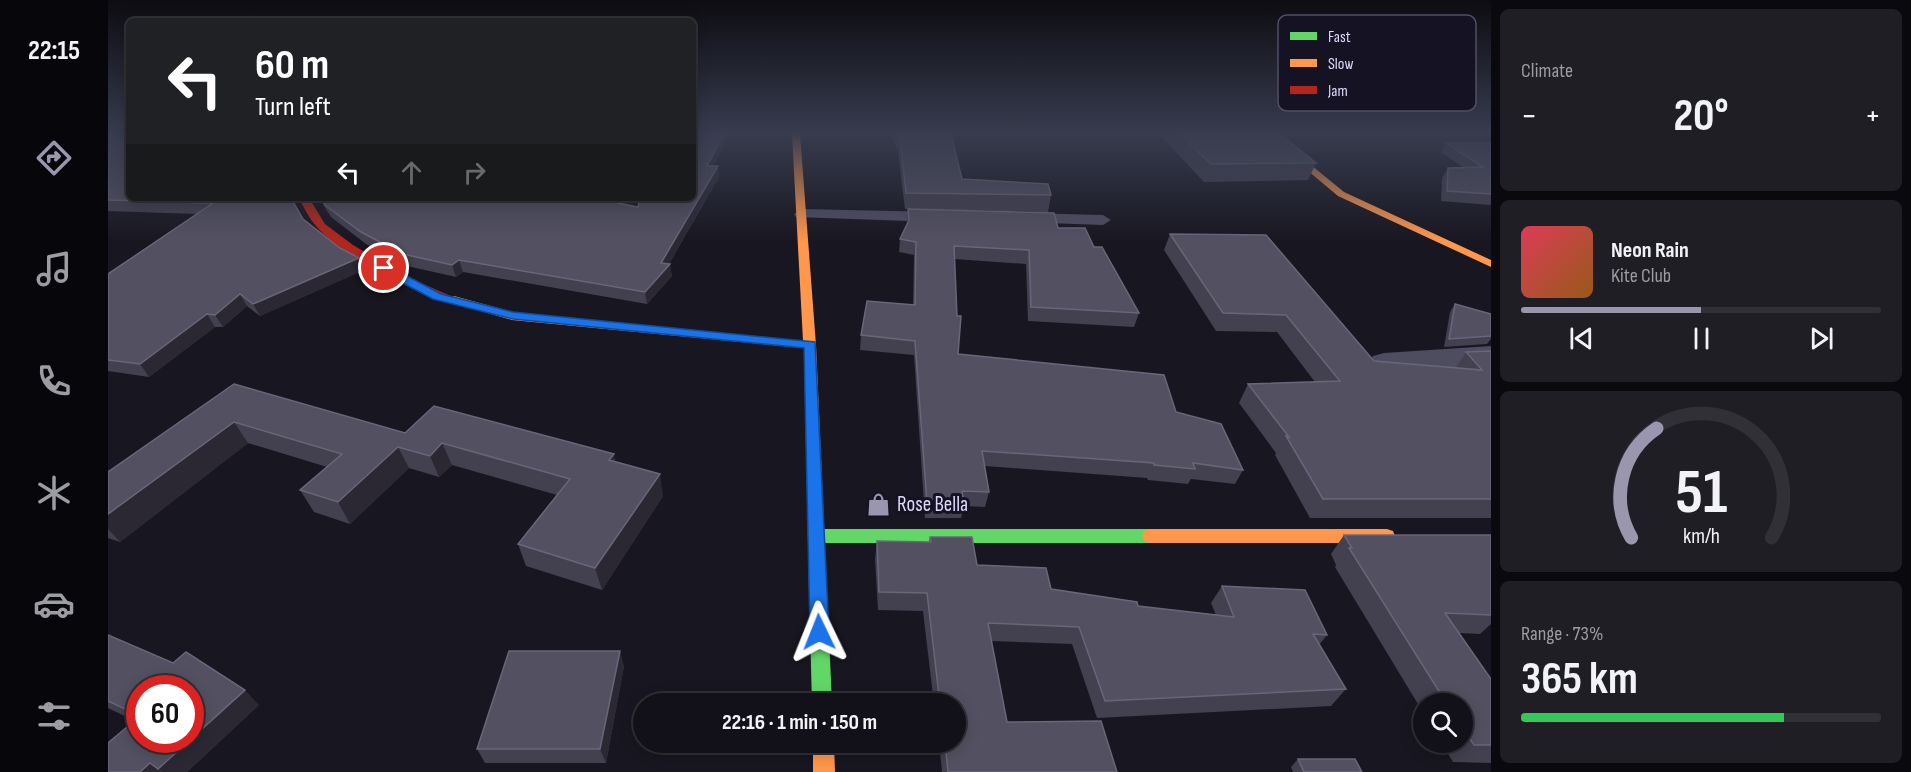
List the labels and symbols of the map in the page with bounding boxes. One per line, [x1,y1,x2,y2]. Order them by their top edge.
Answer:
legend [1278,15,1476,111]
text: Fast [1328,28,1351,47]
text: Slow [1328,55,1353,74]
text: Jam [1327,82,1348,101]
pin [358,242,409,293]
shop icon: Rose Bella [866,491,892,517]
place label: Rose Bella [897,492,968,517]
position arrow [787,600,851,664]
speed limit sign: 60 [126,675,204,753]

